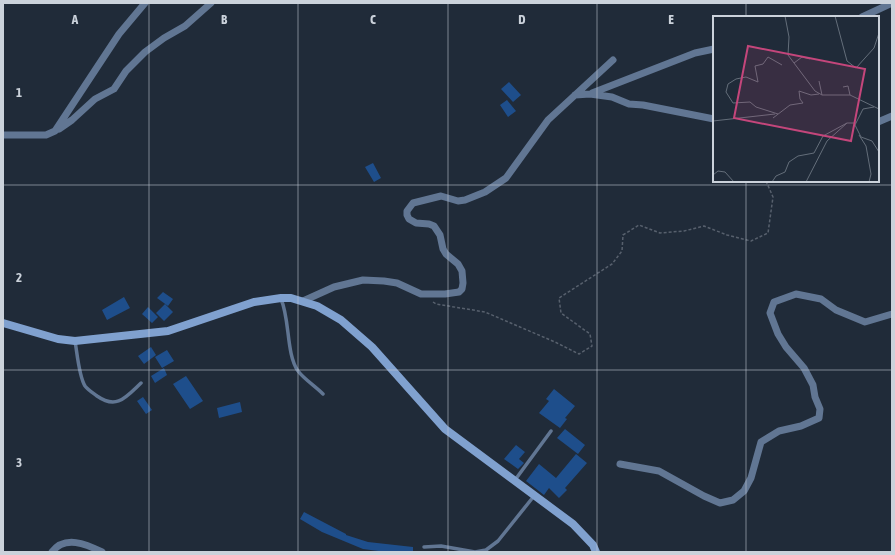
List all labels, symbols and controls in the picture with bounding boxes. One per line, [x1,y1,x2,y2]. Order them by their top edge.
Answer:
text: A [71,12,79,27]
text: B [221,12,228,27]
text: C [370,12,376,27]
text: D [518,12,526,27]
text: E [668,12,674,27]
inset map [713,16,879,182]
text: 1 [16,85,22,100]
text: 2 [16,270,22,285]
text: 3 [16,455,22,470]

